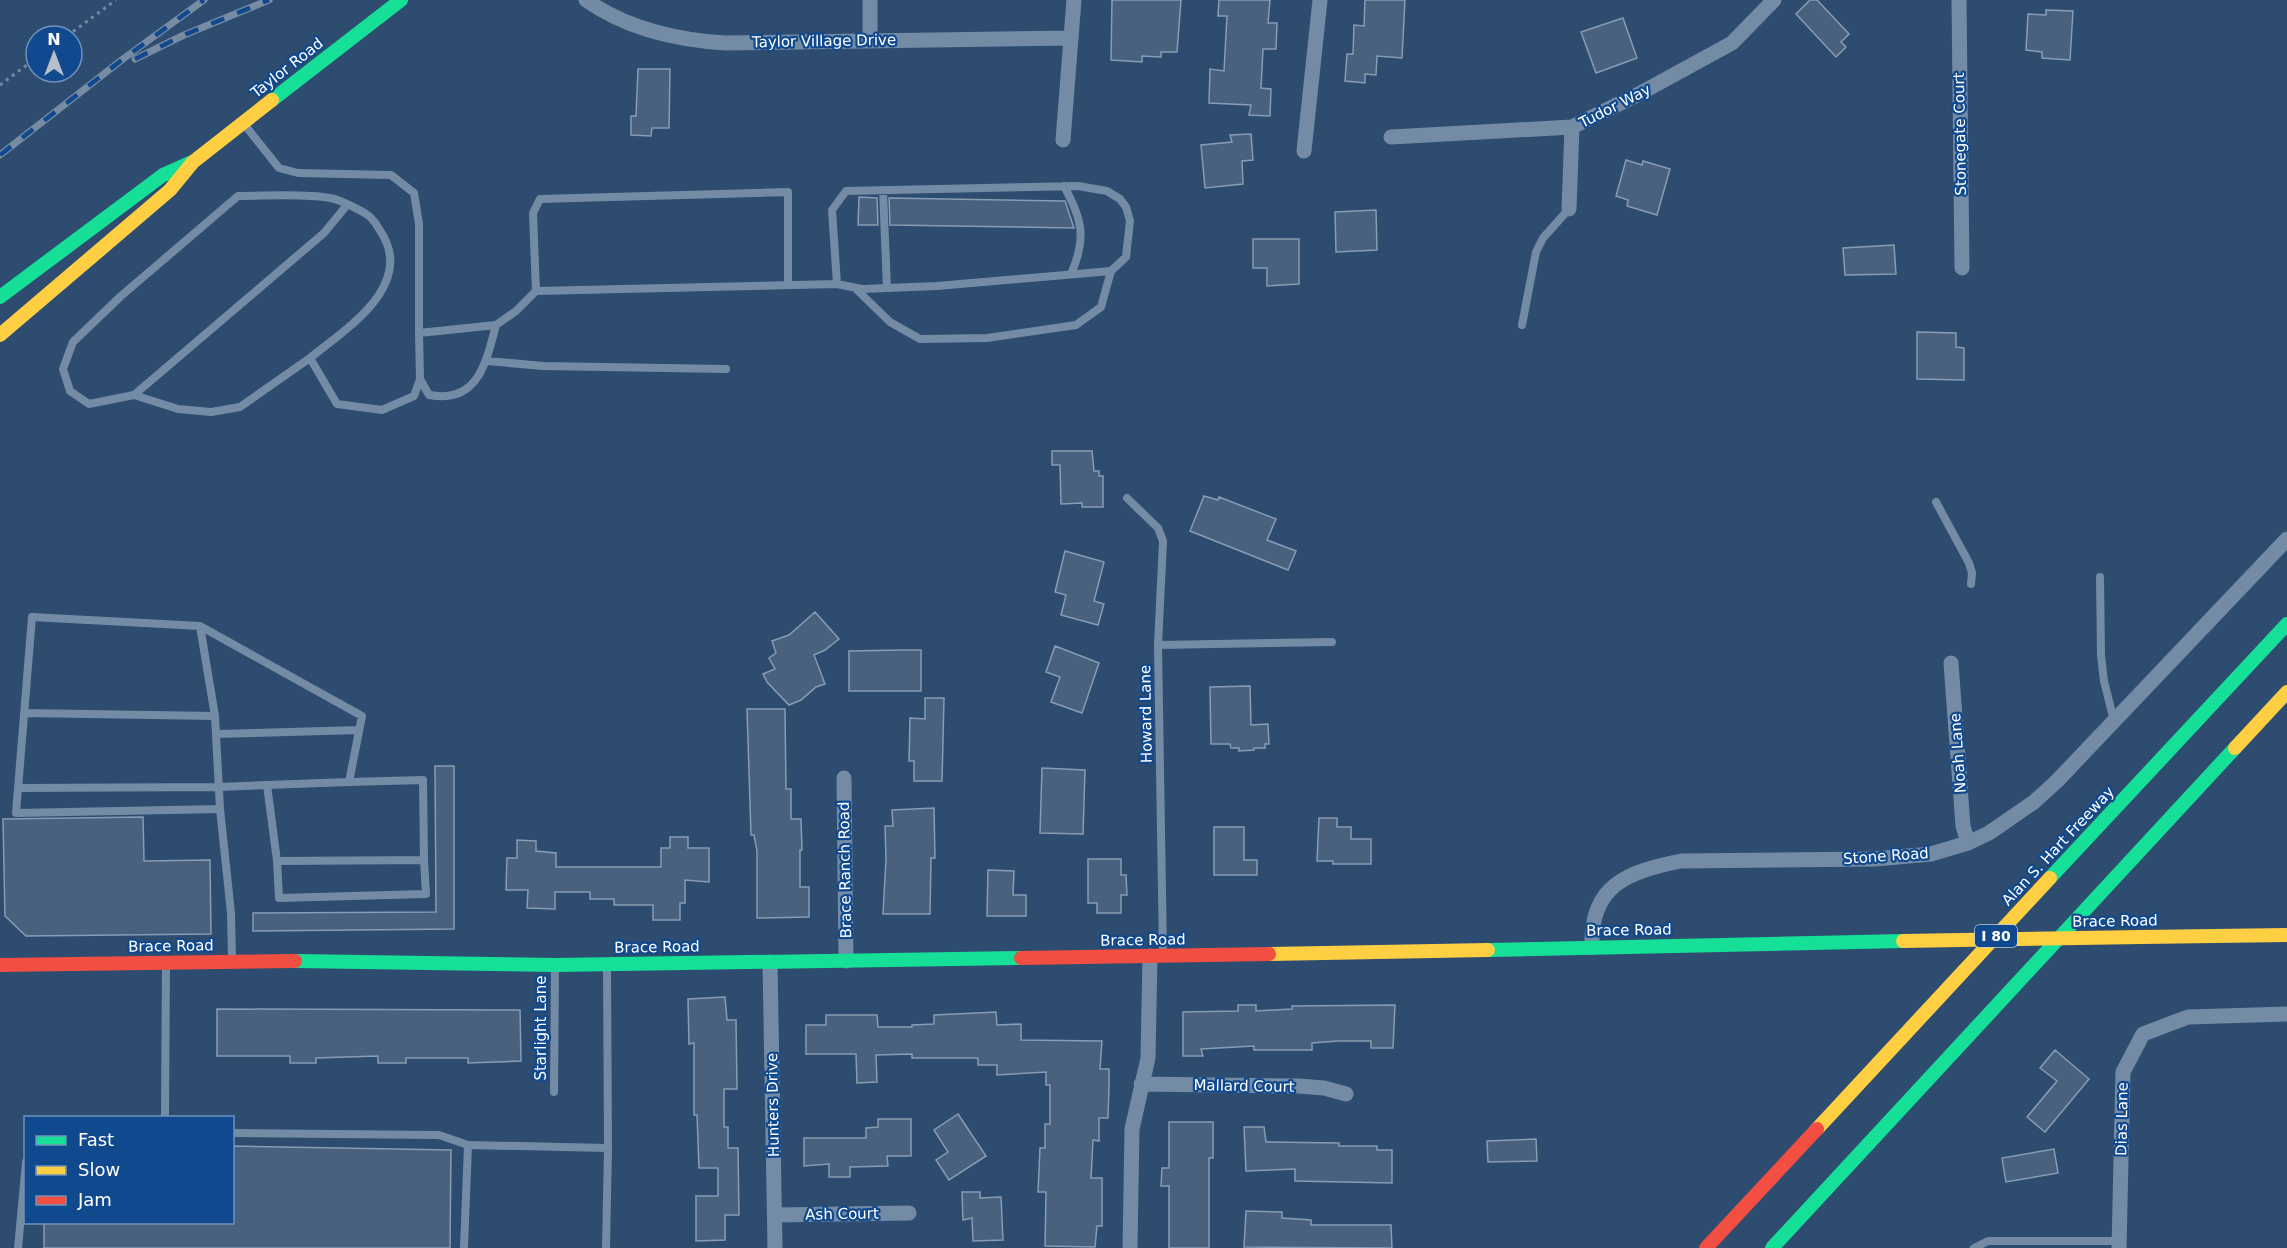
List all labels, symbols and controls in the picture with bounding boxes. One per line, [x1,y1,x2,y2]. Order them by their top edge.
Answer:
north arrow [24,24,84,84]
text: N [47,30,61,49]
street label: Taylor Village Drive [751,31,896,51]
street label: Taylor Road [247,34,327,102]
street label: Stonegate Court [1950,72,1970,196]
street label: Tudor Way [1575,80,1654,132]
street label: Howard Lane [1136,665,1156,763]
street label: Noah Lane [1946,712,1970,794]
street label: Alan S. Hart Freeway [1998,783,2118,909]
street label: Brace Ranch Road [835,801,855,939]
street label: Stone Road [1843,844,1929,868]
street label: Brace Road [2072,911,2158,931]
street label: Brace Road [1586,920,1672,940]
road number: I 80 [1975,925,2017,947]
street label: Brace Road [1100,930,1186,950]
street label: Brace Road [128,936,214,956]
street label: Brace Road [614,937,700,957]
street label: Starlight Lane [532,975,550,1081]
street label: Hunters Drive [763,1053,783,1157]
street label: Mallard Court [1193,1076,1295,1096]
street label: Dias Lane [2112,1082,2132,1156]
legend [24,1116,234,1224]
text: Fast [78,1129,114,1150]
text: Slow [78,1159,120,1180]
text: Jam [77,1189,112,1210]
street label: Ash Court [805,1204,879,1224]

